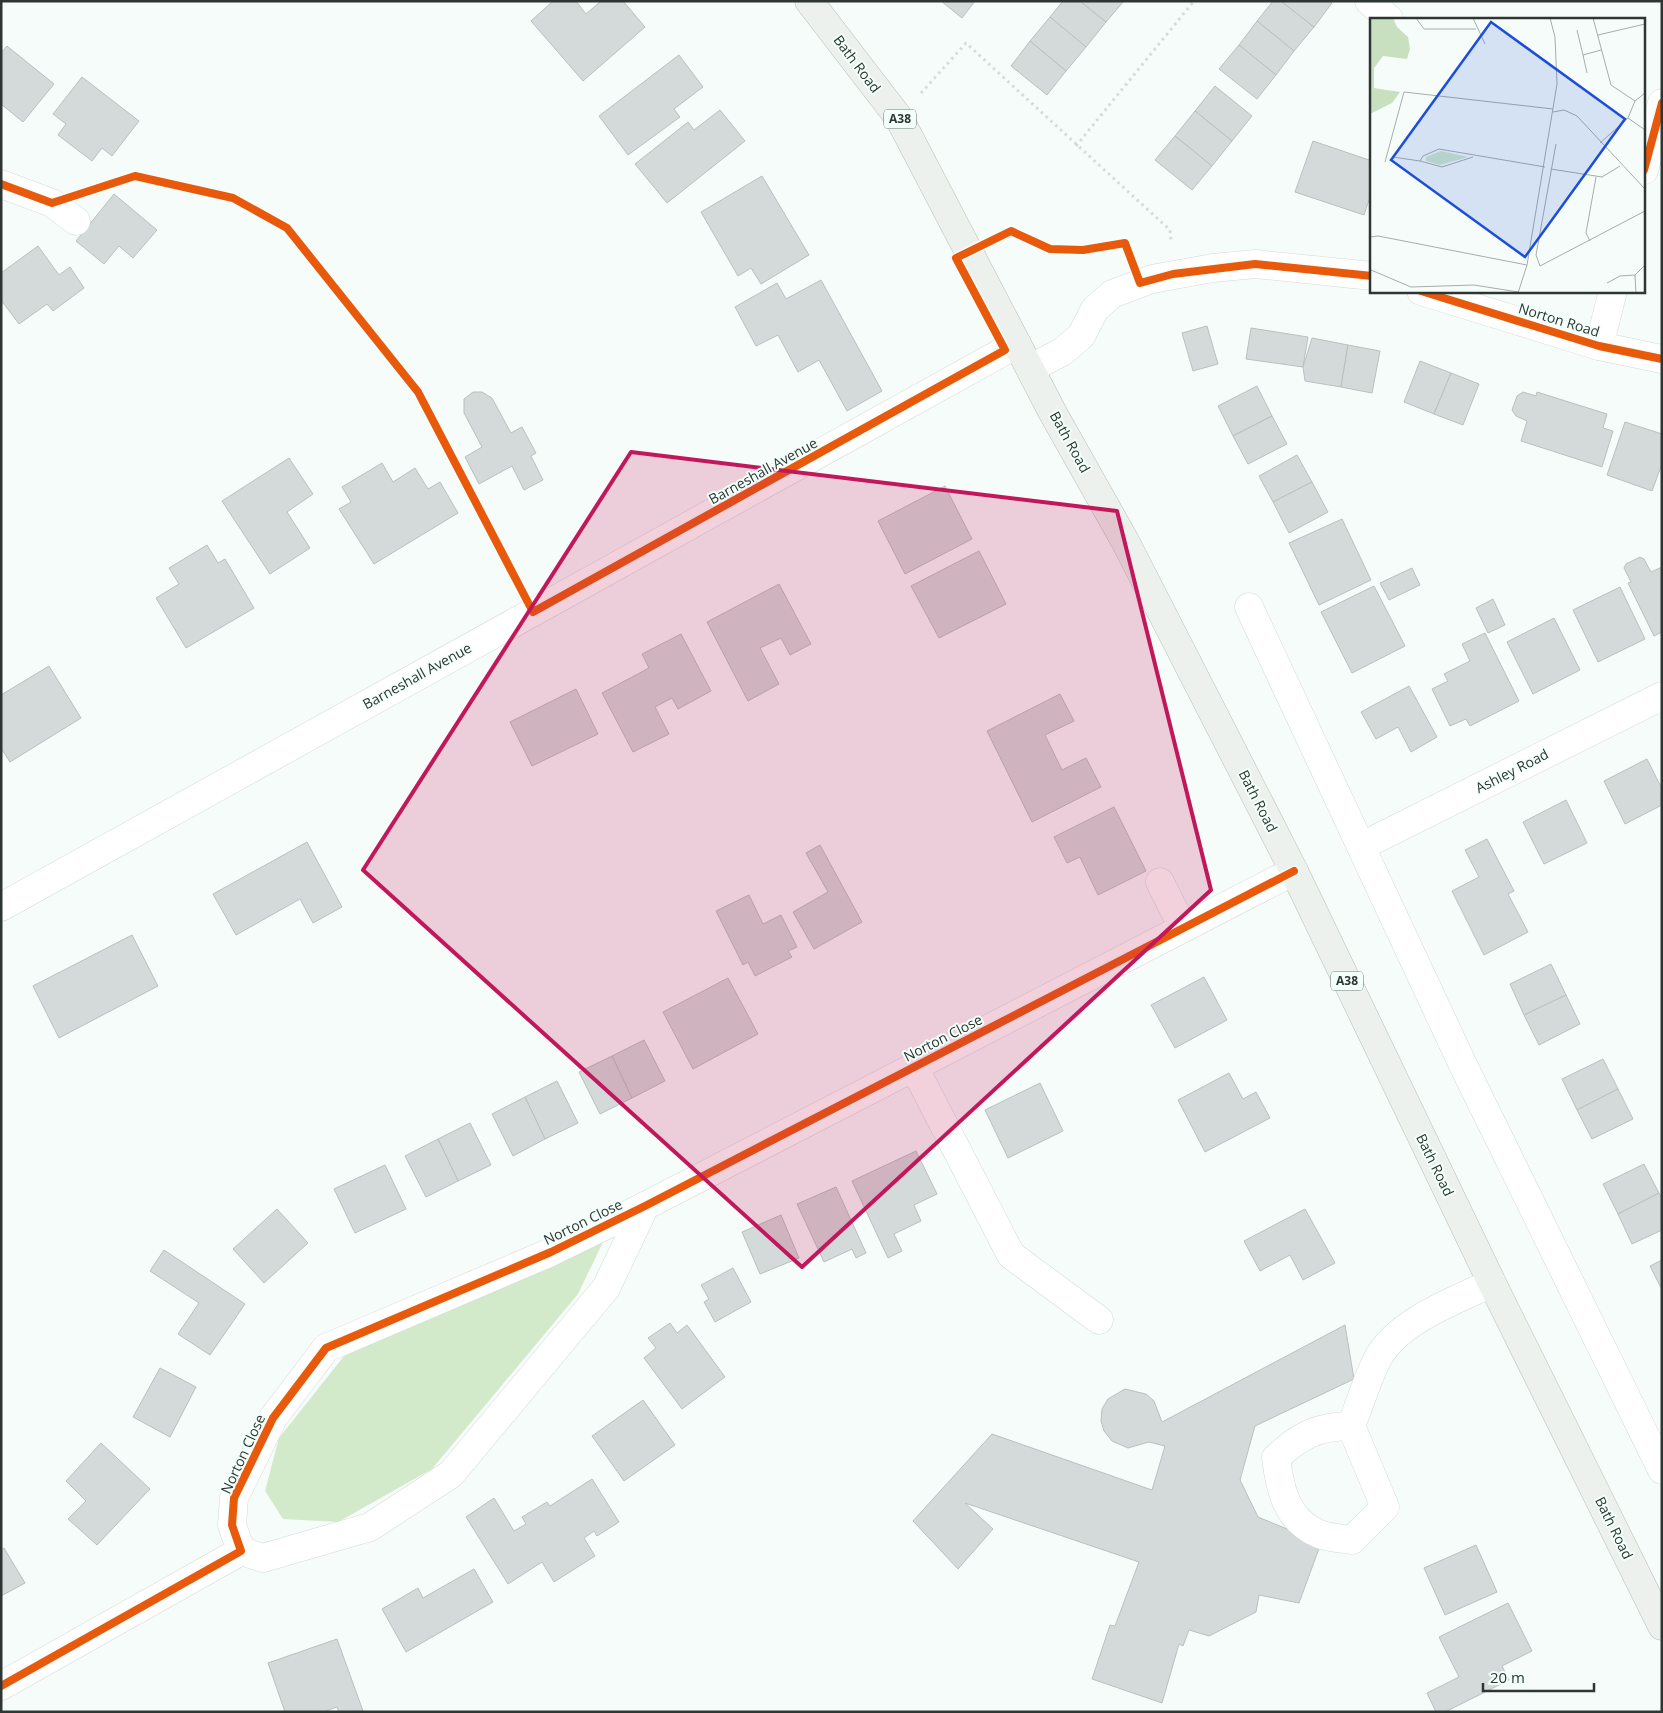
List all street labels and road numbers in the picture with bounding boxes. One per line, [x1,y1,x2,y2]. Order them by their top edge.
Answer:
street label: Bath Road [830,31,885,96]
road number: A38 [884,110,916,128]
street label: Norton Road [1516,298,1602,341]
street label: Bath Road [1046,408,1095,476]
street label: Barneshall Avenue [705,433,821,508]
street label: Barneshall Avenue [359,638,475,713]
street label: Ashley Road [1472,744,1552,797]
street label: Bath Road [1235,766,1282,835]
road number: A38 [1331,971,1363,990]
street label: Norton Close [900,1010,985,1065]
street label: Bath Road [1412,1130,1459,1199]
street label: Norton Close [540,1194,626,1249]
street label: Norton Close [216,1411,269,1497]
street label: Bath Road [1591,1493,1638,1562]

